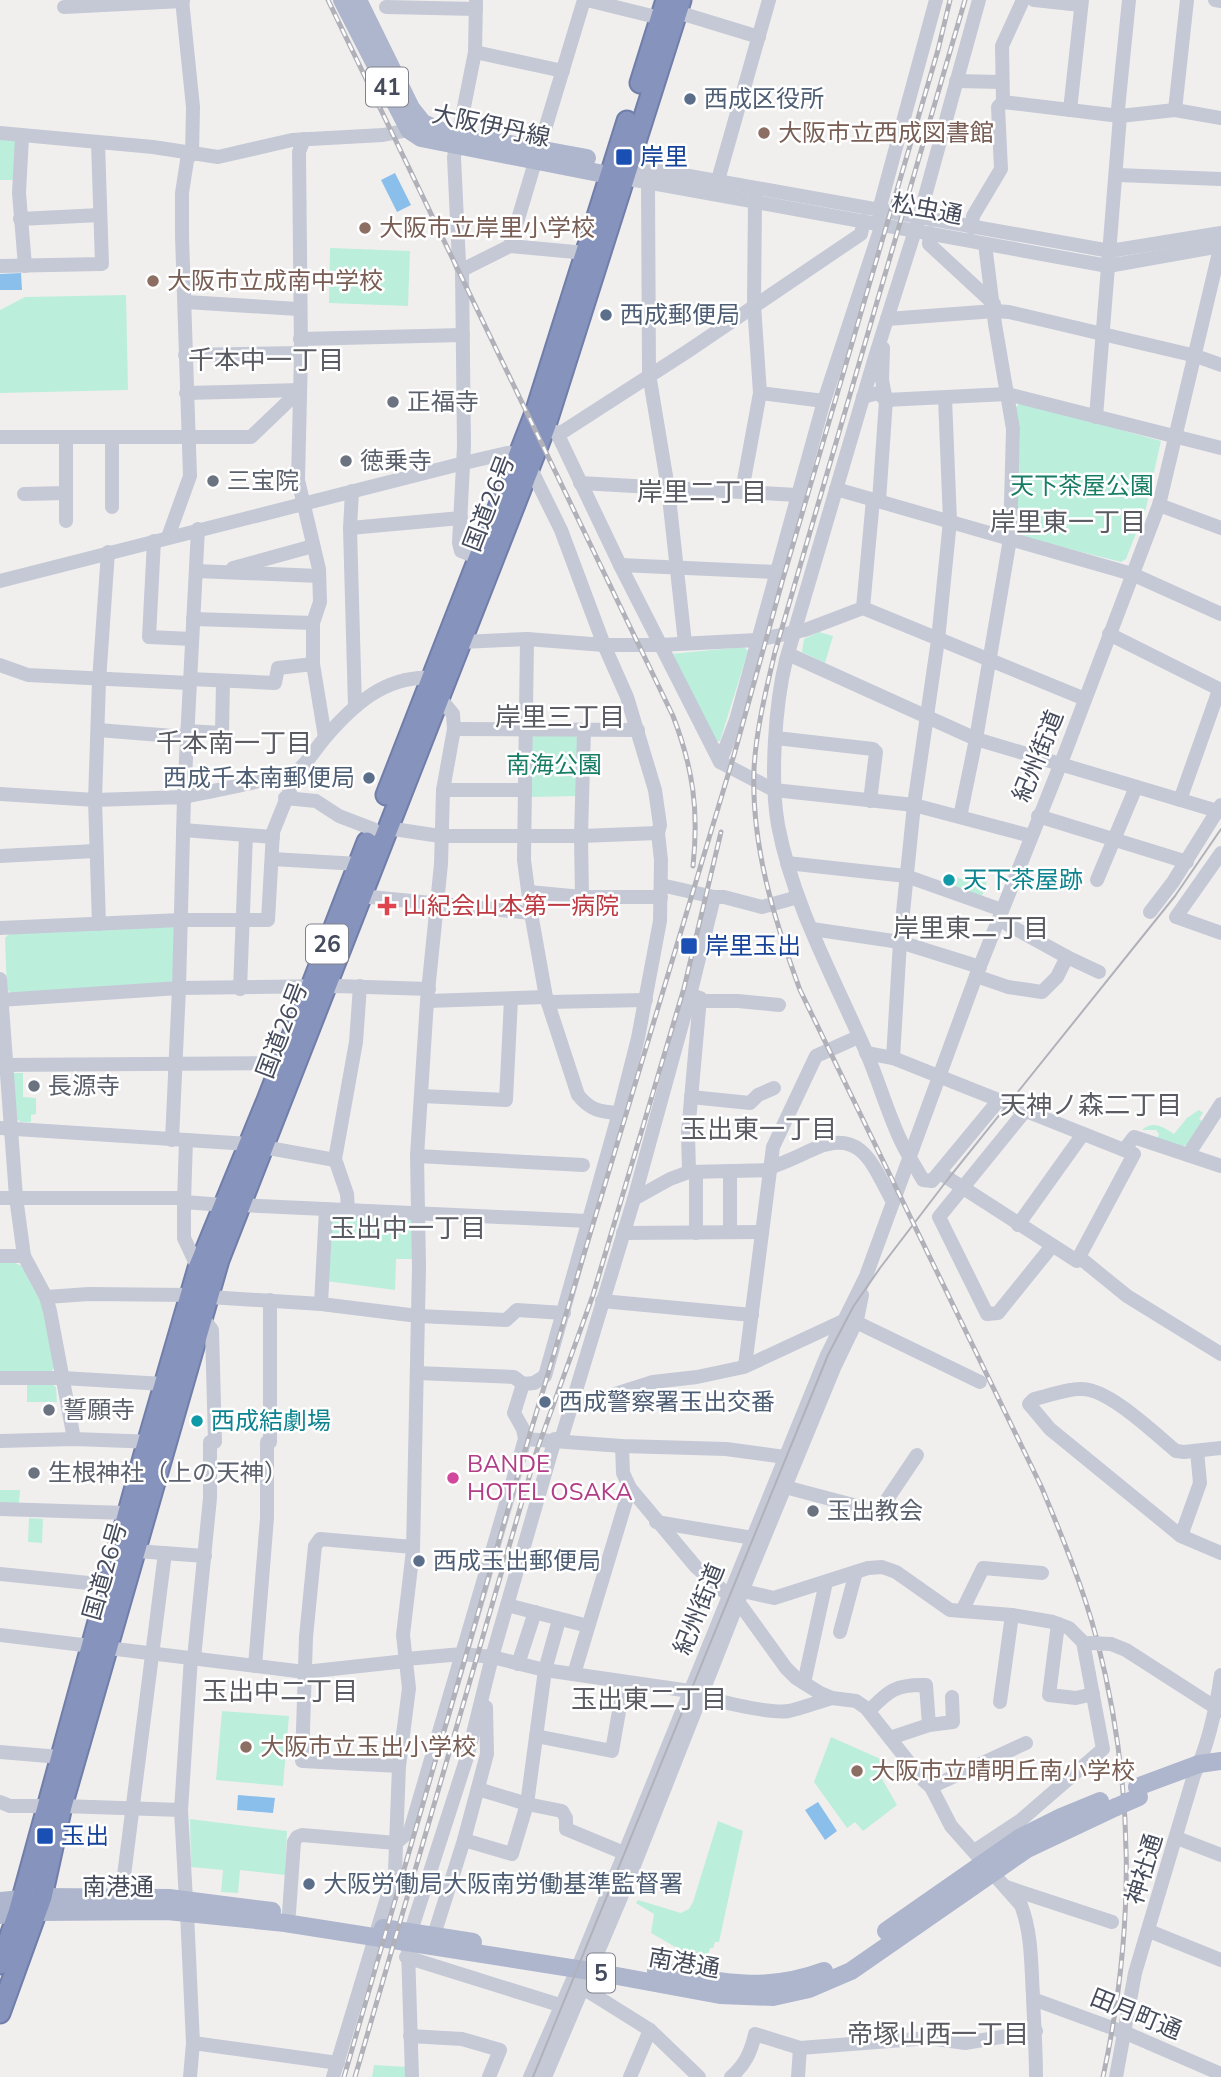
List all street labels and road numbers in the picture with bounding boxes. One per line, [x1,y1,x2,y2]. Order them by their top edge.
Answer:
road number: 41 [366,68,408,106]
street label: 大阪伊丹線 [429,98,553,154]
street label: 松虫通 [889,186,965,232]
street label: 国道26号 [456,450,522,556]
street label: 紀州街道 [1005,706,1071,806]
road number: 26 [306,925,348,964]
street label: 国道26号 [249,977,315,1083]
street label: 国道26号 [76,1518,134,1624]
street label: 紀州街道 [666,1559,732,1659]
street label: 神社通 [1118,1830,1170,1908]
street label: 南港通 [82,1871,154,1903]
street label: 南港通 [646,1941,722,1985]
road number: 5 [587,1954,615,1992]
street label: 田月町通 [1086,1981,1186,2047]

